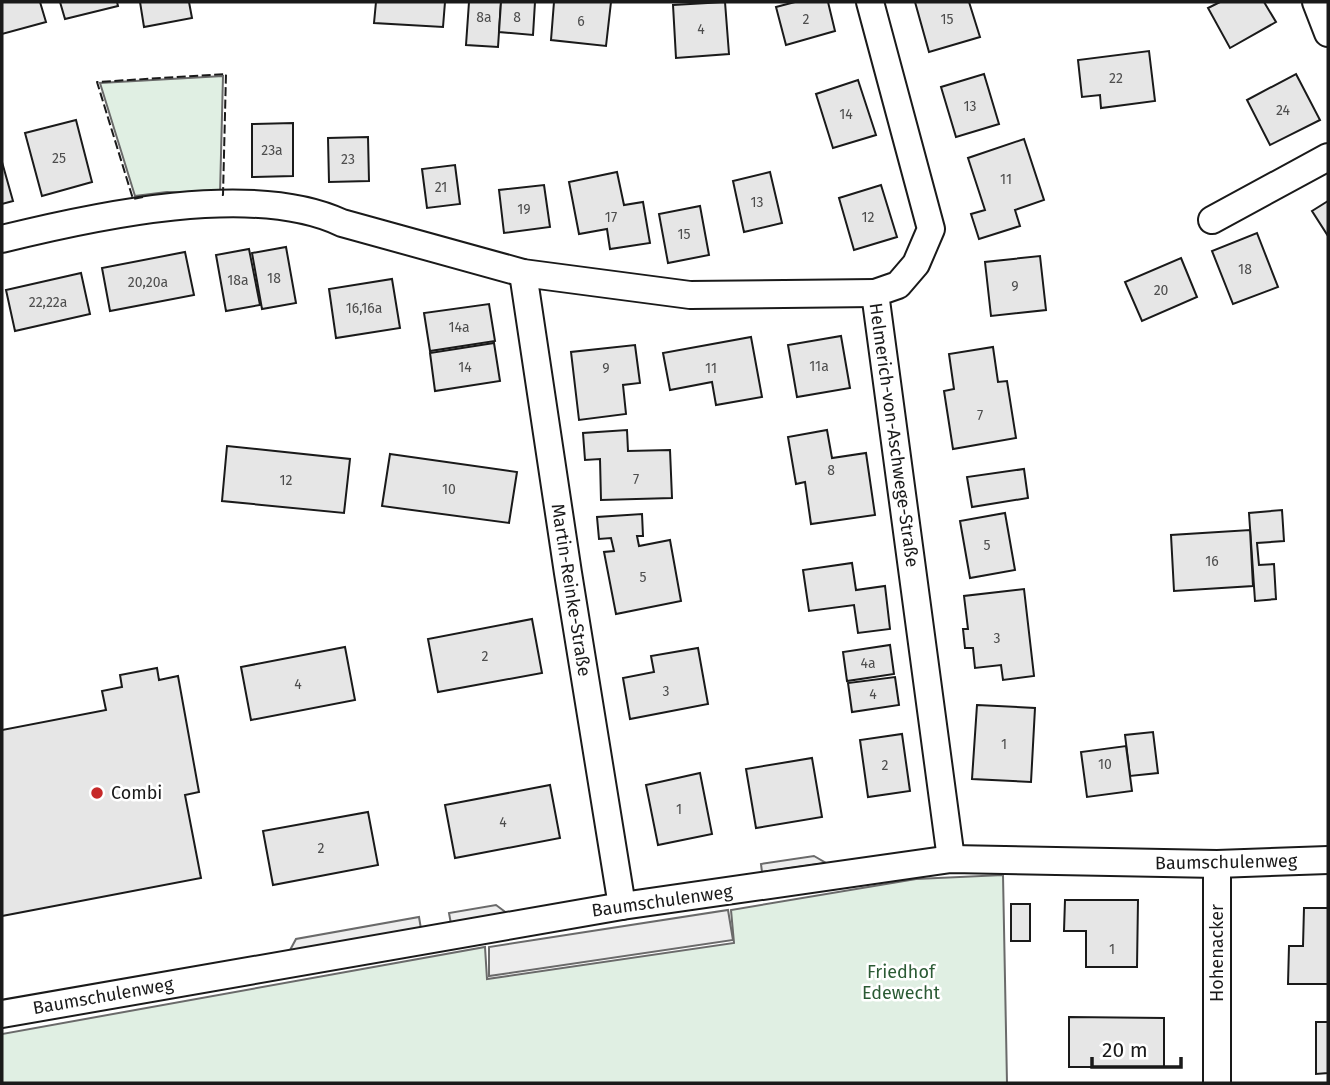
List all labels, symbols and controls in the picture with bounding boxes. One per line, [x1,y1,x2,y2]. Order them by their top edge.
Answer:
house number: 8a [476,9,492,26]
house number: 8 [513,9,521,26]
house number: 2 [803,11,810,28]
house number: 15 [940,11,954,28]
house number: 6 [577,13,585,30]
house number: 4 [697,21,705,38]
house number: 22 [1109,70,1123,87]
house number: 13 [963,98,977,115]
house number: 24 [1276,102,1291,119]
house number: 14 [839,106,853,123]
house number: 23a [261,142,283,159]
house number: 25 [52,150,66,167]
house number: 23 [341,151,355,168]
house number: 11 [1000,171,1012,188]
house number: 21 [435,179,447,196]
house number: 13 [750,194,764,211]
house number: 19 [517,201,531,218]
house number: 17 [605,209,617,226]
house number: 12 [862,209,875,226]
house number: 15 [677,226,691,243]
house number: 18 [1238,261,1252,278]
house number: 18 [267,270,281,287]
house number: 18a [227,272,249,289]
house number: 20,20a [128,274,168,291]
house number: 9 [1011,278,1019,295]
house number: 20 [1154,282,1169,299]
house number: 22,22a [29,294,67,311]
house number: 16,16a [346,300,382,317]
street label: Helmerich-von-Aschwege-Straße [865,301,923,569]
house number: 14a [448,319,470,336]
house number: 11a [809,358,829,375]
house number: 14 [458,359,472,376]
house number: 9 [602,360,610,377]
house number: 11 [705,360,717,377]
house number: 7 [977,407,983,424]
house number: 8 [827,462,835,479]
house number: 7 [633,471,639,488]
house number: 12 [280,472,293,489]
house number: 10 [442,481,456,498]
street label: Martin-Reinke-Straße [546,502,596,678]
house number: 5 [983,537,991,554]
house number: 16 [1205,553,1219,570]
house number: 5 [639,569,647,586]
house number: 3 [994,630,1001,647]
house number: 2 [482,648,489,665]
house number: 4a [860,655,876,672]
house number: 4 [294,676,302,693]
house number: 3 [663,683,670,700]
house number: 4 [869,686,877,703]
house number: 1 [1001,736,1007,753]
house number: 10 [1098,756,1112,773]
house number: 2 [882,757,889,774]
place label: Combi [111,782,162,804]
marker: Combi [89,785,105,801]
house number: 1 [676,801,682,818]
house number: 4 [499,814,507,831]
house number: 2 [318,840,325,857]
street label: Baumschulenweg [1155,850,1298,874]
street label: Baumschulenweg [590,880,735,922]
street label: Hohenacker [1206,904,1228,1002]
house number: 1 [1109,941,1115,958]
park label: Friedhof Edewecht [862,961,941,1004]
street label: Baumschulenweg [31,973,176,1019]
scale bar [1092,1026,1181,1070]
text: 20 m [1102,1037,1148,1063]

